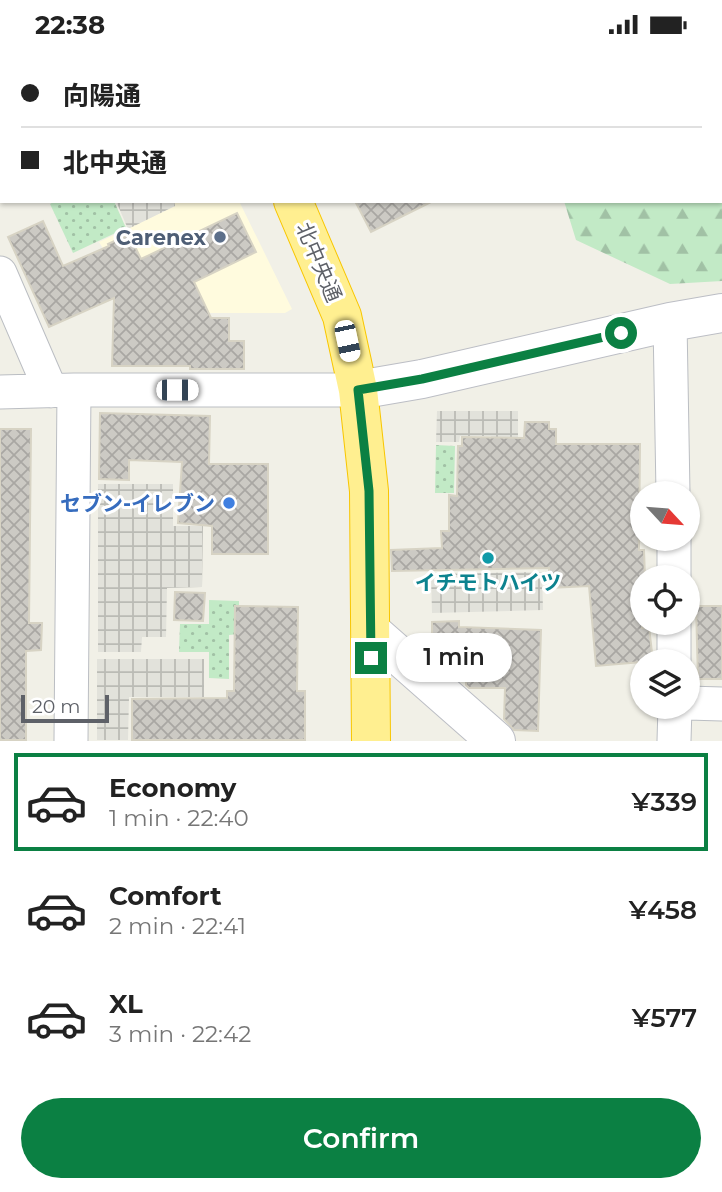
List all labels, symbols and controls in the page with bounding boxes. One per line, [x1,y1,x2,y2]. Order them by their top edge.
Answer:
text: 22:38 [35,9,105,41]
text: 向陽通 [63,80,141,112]
text: 北中央通 [63,147,167,179]
street label: 北中央通 [291,218,347,306]
place label: Carenex [116,225,207,250]
marker: Carenex [212,229,228,245]
route start [605,317,637,349]
car [333,318,362,364]
car [157,380,199,401]
north arrow [630,481,700,551]
map controls [630,481,700,719]
place label: セブン-イレブン [60,491,215,516]
marker: セブン-イレブン [221,495,237,511]
marker: イチモトハイツ [480,550,496,566]
button: locate [630,565,700,635]
place label: イチモトハイツ [415,570,561,595]
callout: 1 min [396,633,511,683]
route end [355,642,387,674]
text: 1 min [423,643,485,671]
button: layers [630,649,700,719]
scale bar [21,691,108,723]
text: 20 m [32,695,80,718]
icon: car [25,771,88,834]
text: Economy [109,772,236,804]
text: ¥339 [632,786,697,818]
text: 1 min · 22:40 [109,804,249,832]
icon: car [25,879,88,942]
text: Comfort [109,880,221,912]
text: ¥458 [629,894,697,926]
text: 2 min · 22:41 [109,912,246,940]
icon: car [25,987,88,1050]
text: XL [109,988,143,1020]
text: ¥577 [632,1002,697,1034]
text: 3 min · 22:42 [109,1020,251,1048]
button: Confirm [21,1098,701,1178]

